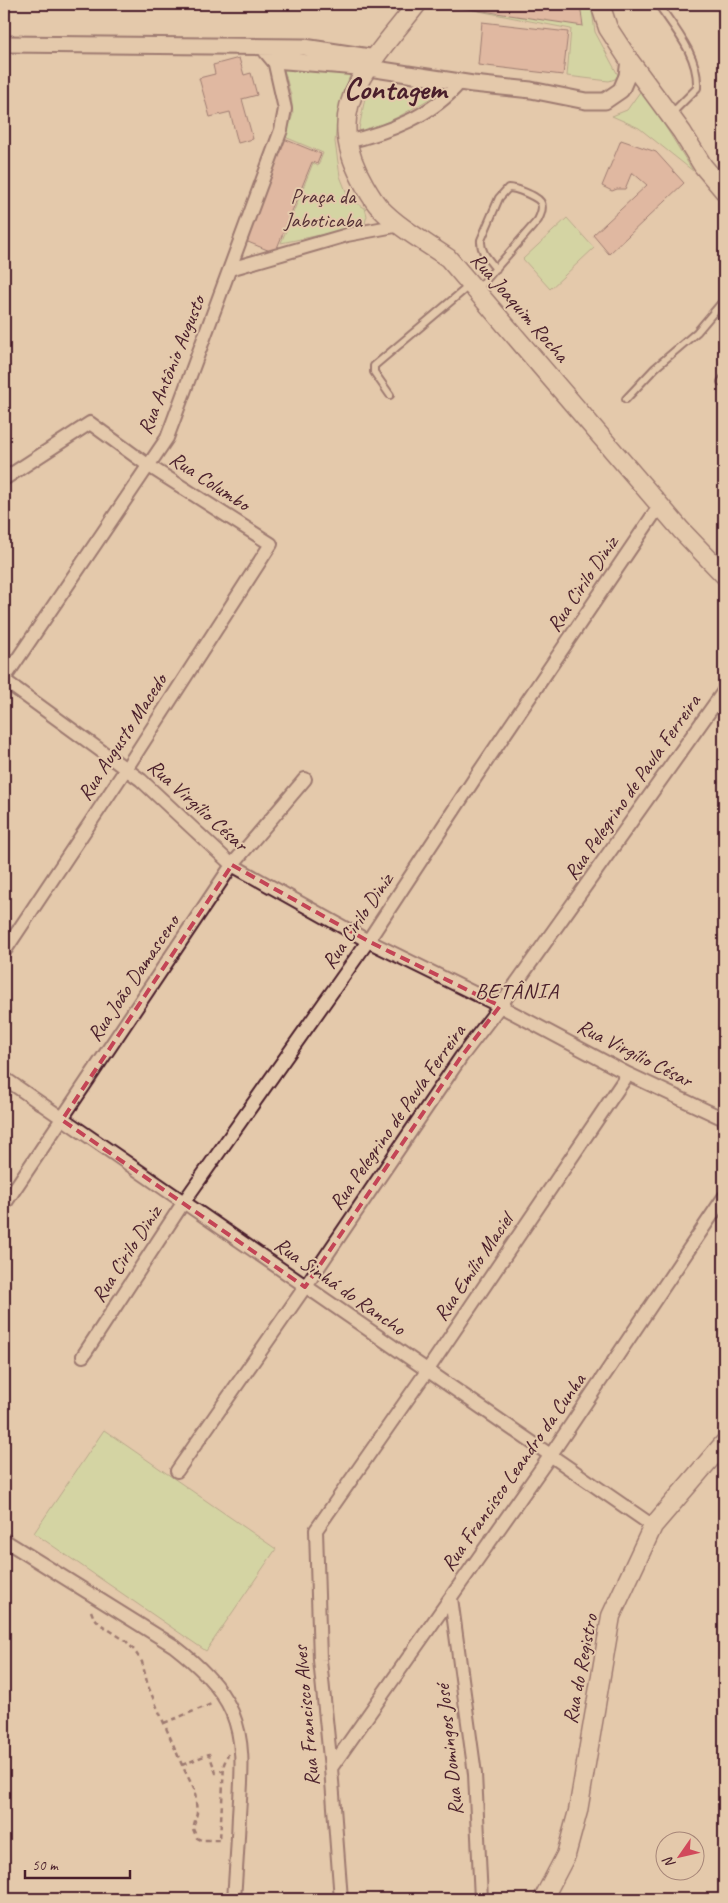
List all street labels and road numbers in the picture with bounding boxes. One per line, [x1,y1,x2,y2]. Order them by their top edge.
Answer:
street label: Rua Joaquim Rocha [465,247,576,368]
street label: Rua Antônio Augusto [131,290,212,438]
street label: Rua Columbo [165,446,257,518]
street label: Rua Cirilo Diniz [541,529,625,637]
street label: Rua Augusto Macedo [71,667,174,805]
street label: Rua Pelegrino de Paula Ferreira [558,688,707,885]
street label: Rua Virgílio César [143,753,254,858]
street label: Rua Cirilo Diniz [316,866,400,974]
street label: Rua João Damasceno [81,908,186,1046]
street label: Rua Virgílio César [573,1013,698,1094]
street label: Rua Pelegrino de Paula Ferreira [323,1018,472,1215]
street label: Rua Cirilo Diniz [85,1199,168,1307]
street label: Rua Emílio Maciel [428,1205,520,1326]
street label: Rua Sinhá do Rancho [269,1231,412,1342]
street label: Rua Francisco Leandro da Cunha [435,1367,592,1576]
street label: Rua do Registro [557,1610,604,1726]
street label: Rua Francisco Alves [287,1643,325,1787]
street label: Rua Domingos José [429,1680,469,1817]

